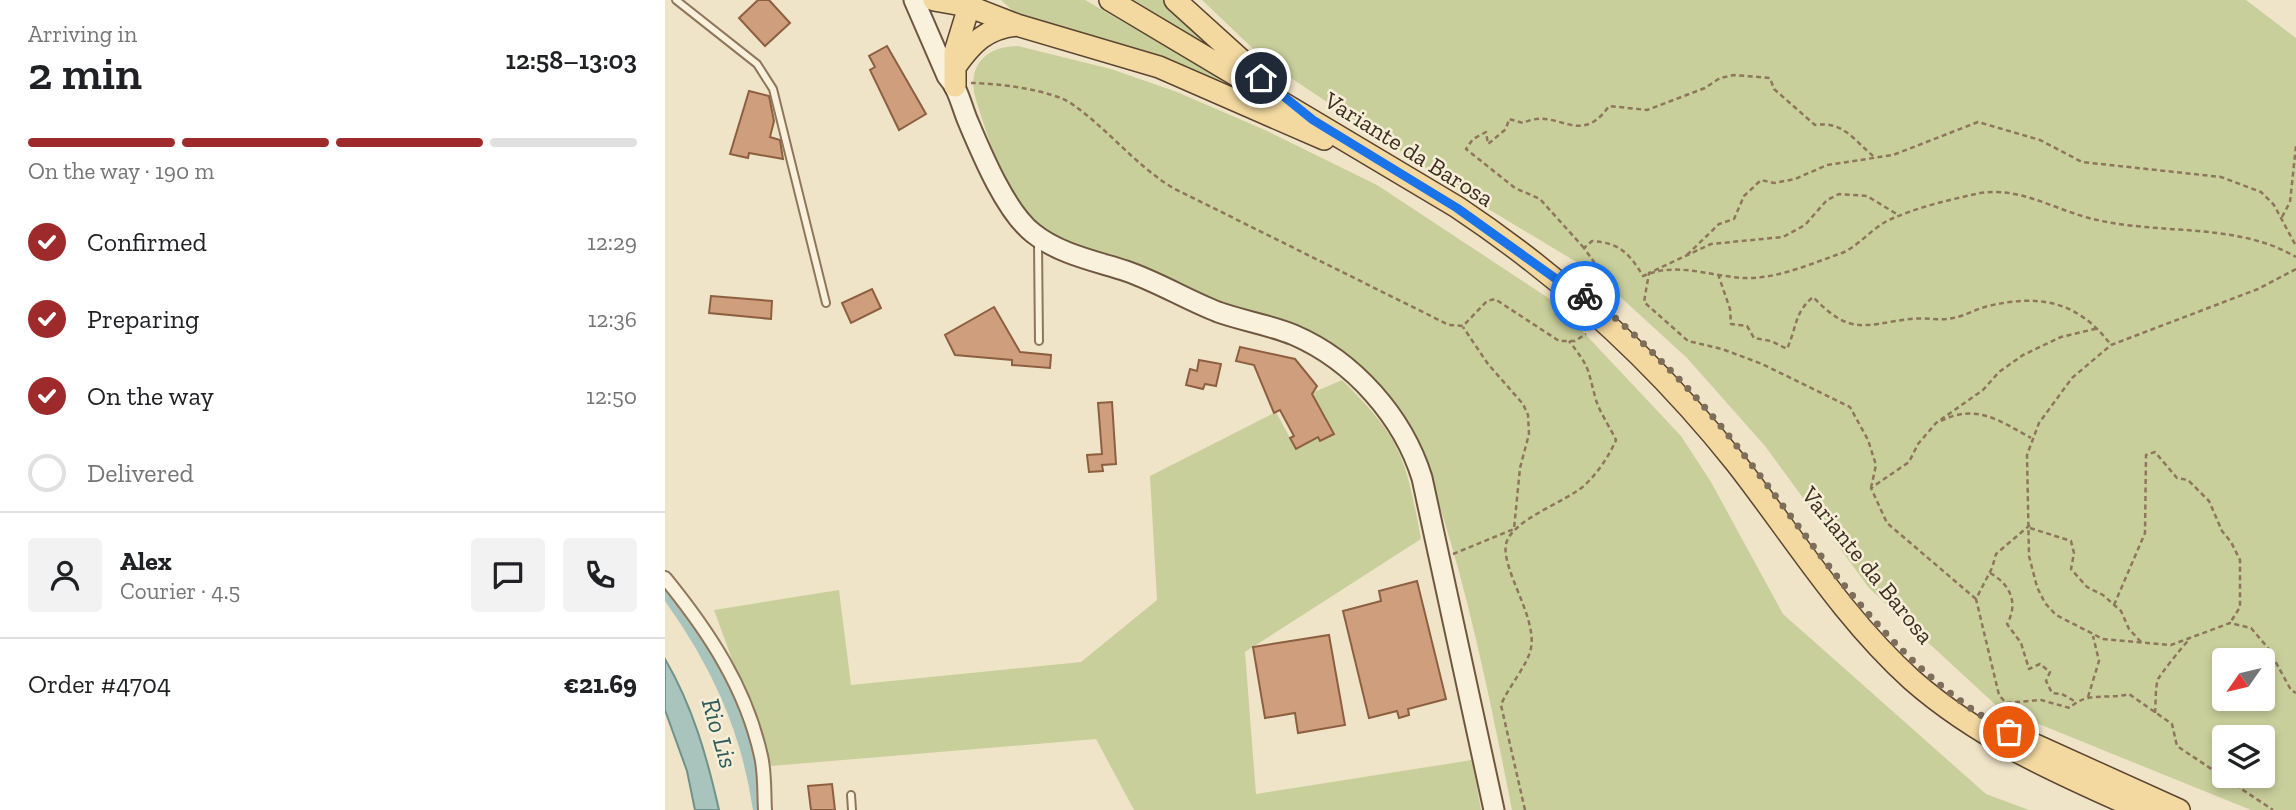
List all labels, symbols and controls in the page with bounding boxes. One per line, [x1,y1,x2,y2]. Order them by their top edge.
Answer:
text: Arriving in [28,20,137,48]
text: 12:58–13:03 [506,44,637,76]
text: 2 min [28,46,142,101]
pin [1231,48,1291,108]
icon: home [1242,59,1280,97]
street label: Variante da Barosa [1318,85,1499,213]
text: On the way · 190 m [28,157,214,185]
icon: check [28,223,66,261]
text: Confirmed [87,226,207,258]
text: 12:29 [587,228,637,256]
courier [1550,261,1620,331]
icon: bike [1566,277,1604,315]
icon: check [28,300,66,338]
text: Preparing [87,303,199,335]
text: 12:36 [588,305,637,333]
icon: check [28,377,66,415]
text: On the way [87,380,214,412]
text: 12:50 [586,382,637,410]
text: Delivered [87,457,194,489]
street label: Variante da Barosa [1795,480,1941,650]
button: person [28,538,102,612]
button: chat [471,538,545,612]
button: phone [563,538,637,612]
text: Alex [120,545,172,577]
text: Courier · 4.5 [120,577,240,605]
north arrow [2212,648,2275,710]
map controls [2212,648,2275,788]
text: Order #4704 [28,668,171,700]
text: €21.69 [564,668,637,700]
water label: Rio Lis [695,694,745,772]
pin [1979,702,2039,762]
icon: bag [1990,713,2028,751]
button: layers [2212,725,2275,788]

